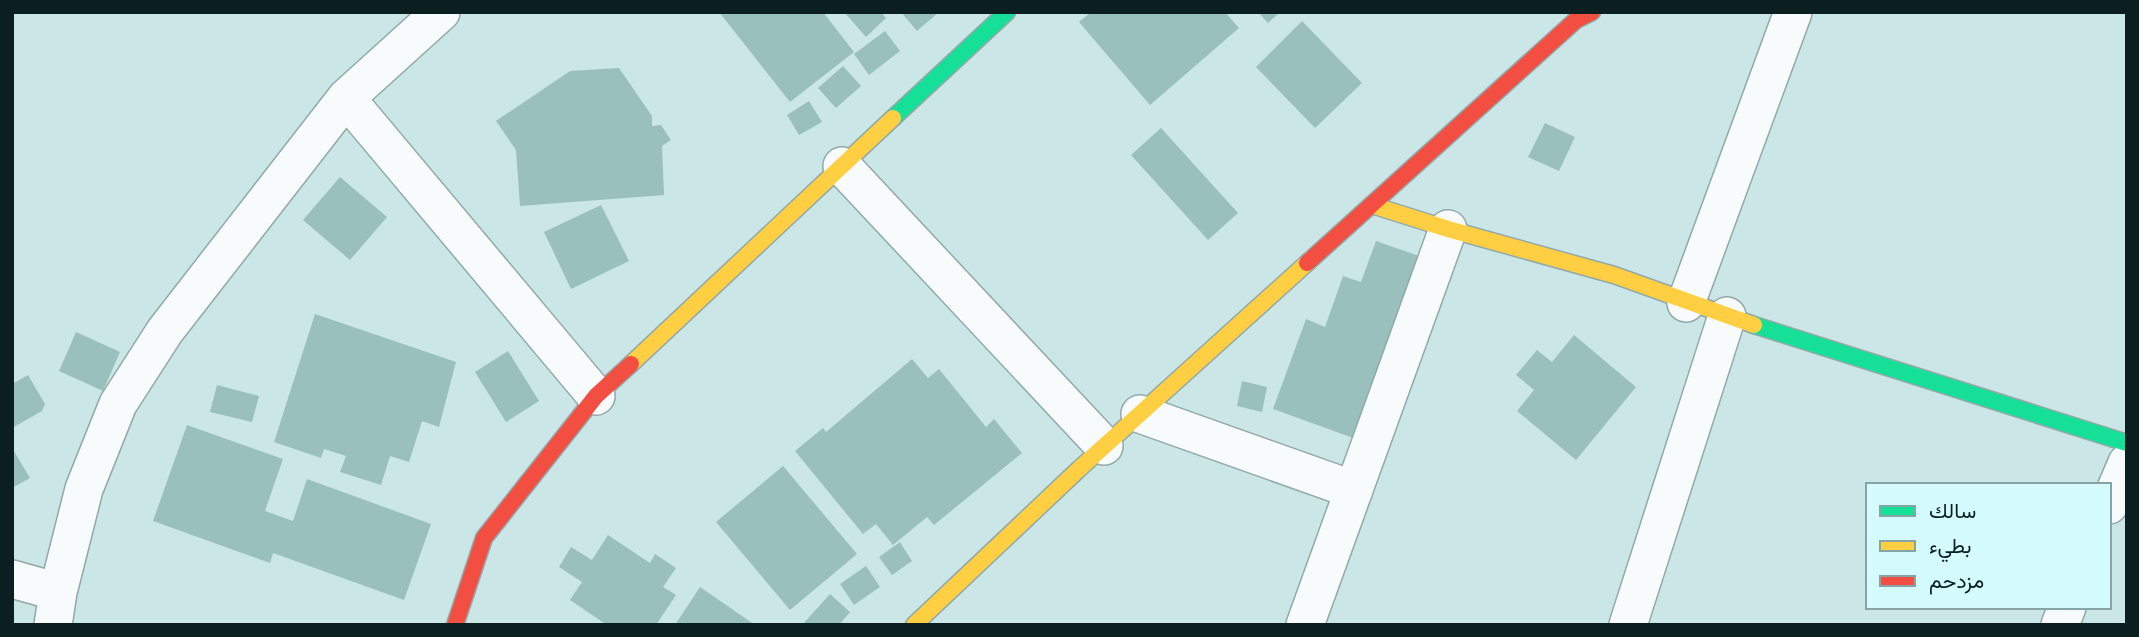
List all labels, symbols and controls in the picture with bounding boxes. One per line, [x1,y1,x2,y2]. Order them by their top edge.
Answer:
legend [1866,483,2111,609]
text: سالك [1929,498,1976,524]
text: بطيء [1929,533,1972,563]
text: مزدحم [1929,568,1984,595]

